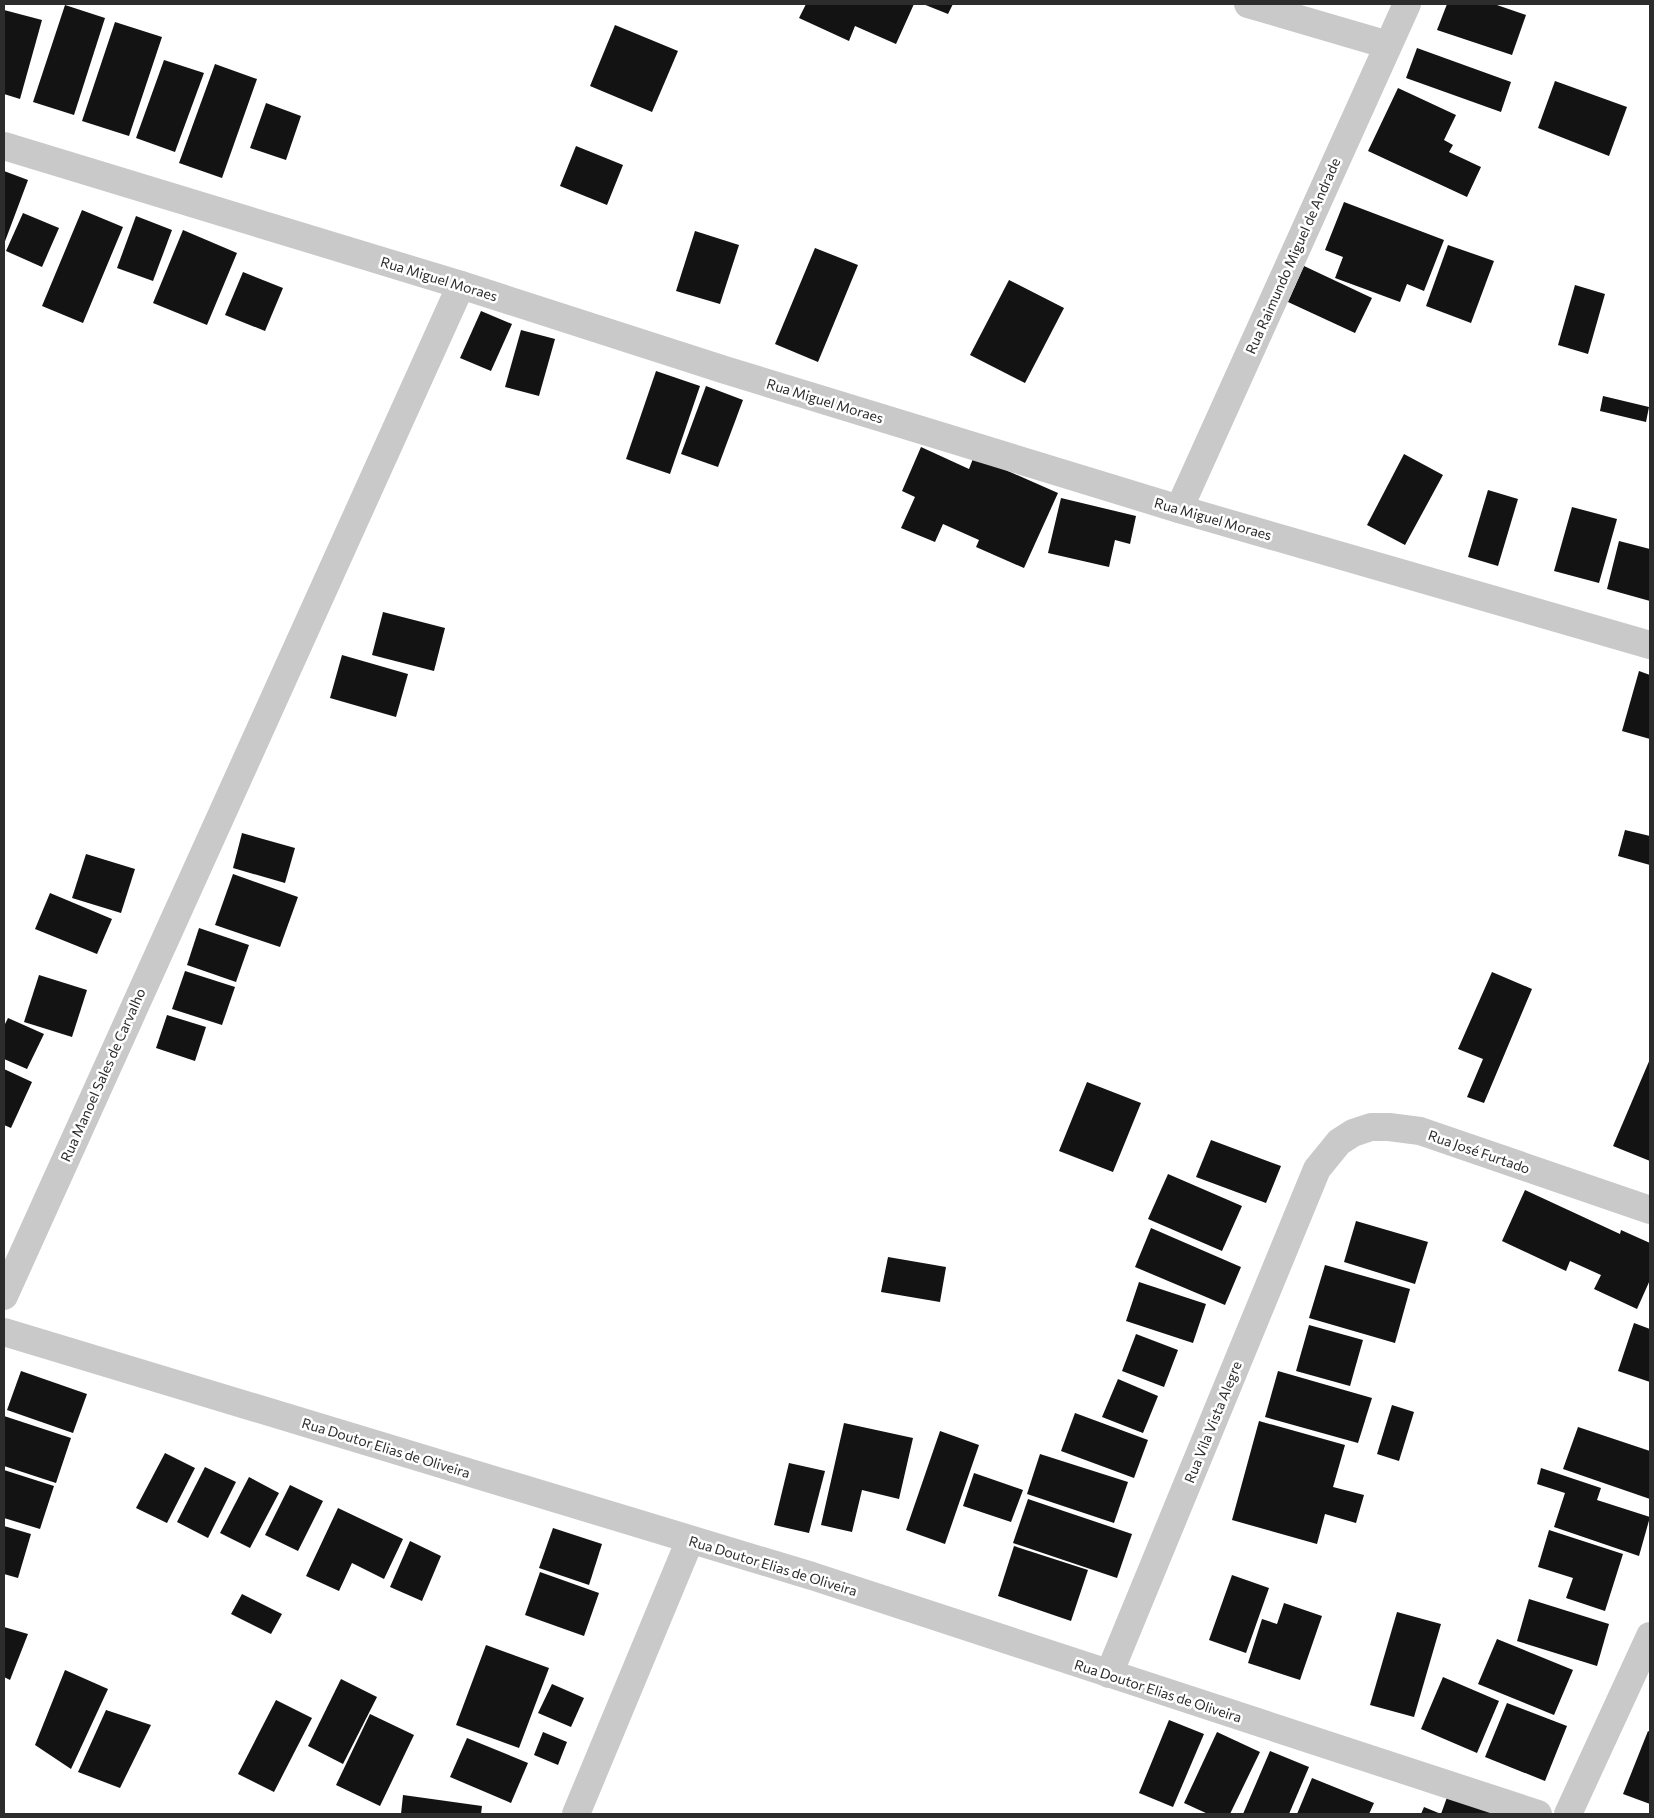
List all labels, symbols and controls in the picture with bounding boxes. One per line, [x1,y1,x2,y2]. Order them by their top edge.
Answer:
street label: Rua Raimundo Miguel de Andrade [1242,155,1344,356]
street label: Rua Miguel Moraes [379,253,500,304]
street label: Rua Miguel Moraes [765,375,886,426]
street label: Rua Miguel Moraes [1152,494,1274,543]
street label: Rua Manoel Sales de Carvalho [57,985,149,1164]
street label: Rua José Furtado [1426,1126,1532,1177]
street label: Rua Vila Vista Alegre [1180,1358,1245,1485]
street label: Rua Doutor Elias de Oliveira [300,1414,472,1481]
street label: Rua Doutor Elias de Oliveira [687,1532,859,1599]
street label: Rua Doutor Elias de Oliveira [1072,1655,1244,1726]

